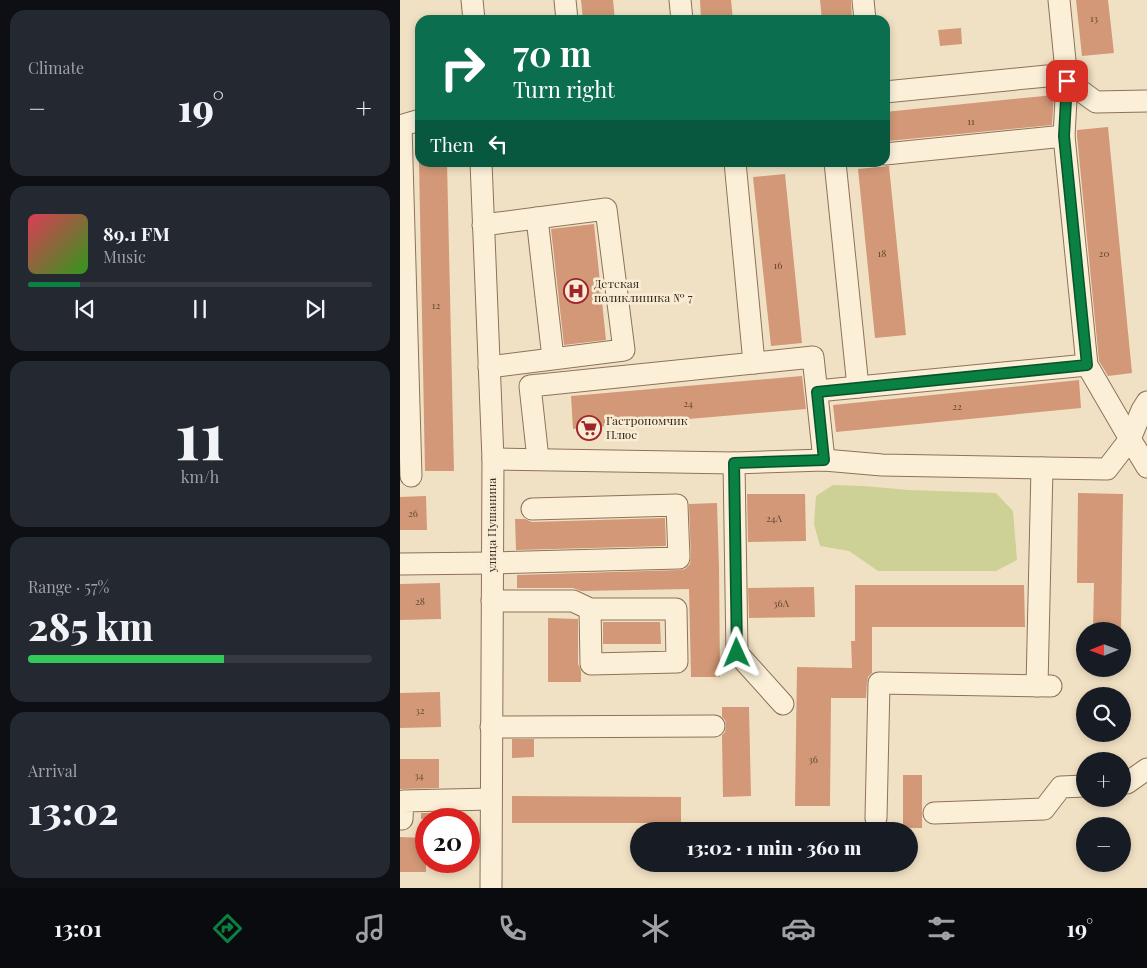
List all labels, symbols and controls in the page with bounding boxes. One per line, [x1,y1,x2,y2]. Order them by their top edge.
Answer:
house number: 13 [1090,11,1099,25]
text: 70 m [513,29,591,76]
icon: right [430,35,495,100]
text: Climate [28,57,84,78]
pin [1046,60,1088,102]
icon: arrive [1053,67,1081,95]
text: Turn right [513,74,615,104]
text: 19° [178,81,224,132]
text: − [28,89,46,126]
text: + [356,89,372,126]
house number: 11 [967,114,975,128]
icon: left [484,130,512,158]
text: Then [430,131,474,157]
text: 89.1 FM [103,220,170,246]
text: Music [103,246,146,267]
house number: 18 [878,246,886,260]
house number: 20 [1099,246,1109,260]
house number: 16 [774,258,782,272]
place label: Детская поликлиника № 7 [594,275,693,305]
hospital icon: Детская поликлиника № 7 [563,278,589,304]
icon: previous [71,295,99,323]
icon: pause [186,295,214,323]
icon: next [301,295,329,323]
house number: 12 [432,298,440,312]
text: 11 [175,390,225,476]
house number: 24 [683,396,693,410]
house number: 22 [952,399,962,413]
place label: Гастрономчик Плюс [606,412,688,442]
supermarket icon: Гастрономчик Плюс [576,415,602,441]
text: km/h [181,466,219,487]
street label: улица Пушанина [483,478,499,573]
house number: 26 [408,506,418,520]
house number: 24А [766,511,783,525]
text: Range · 57% [28,576,109,597]
house number: 28 [415,594,425,608]
house number: 36А [773,596,790,610]
text: 285 km [28,600,153,651]
north arrow [1076,622,1131,678]
map controls [1076,622,1131,872]
position arrow [710,626,762,678]
button: search [1076,687,1131,742]
house number: 32 [415,703,425,717]
house number: 36 [808,752,818,766]
button: + [1076,752,1131,807]
text: Arrival [28,760,77,781]
house number: 34 [414,768,424,782]
text: 13:02 [28,784,118,835]
speed limit sign: 20 [415,808,480,873]
button: − [1076,817,1131,872]
text: 13:02 · 1 min · 360 m [687,834,861,860]
icon: directions [210,911,245,946]
icon: music [353,911,388,946]
icon: phone [495,911,530,946]
icon: climate [638,911,673,946]
icon: car [781,911,816,946]
icon: filters [924,911,959,946]
text: 13:01 [54,913,102,943]
text: 19° [1066,913,1093,943]

